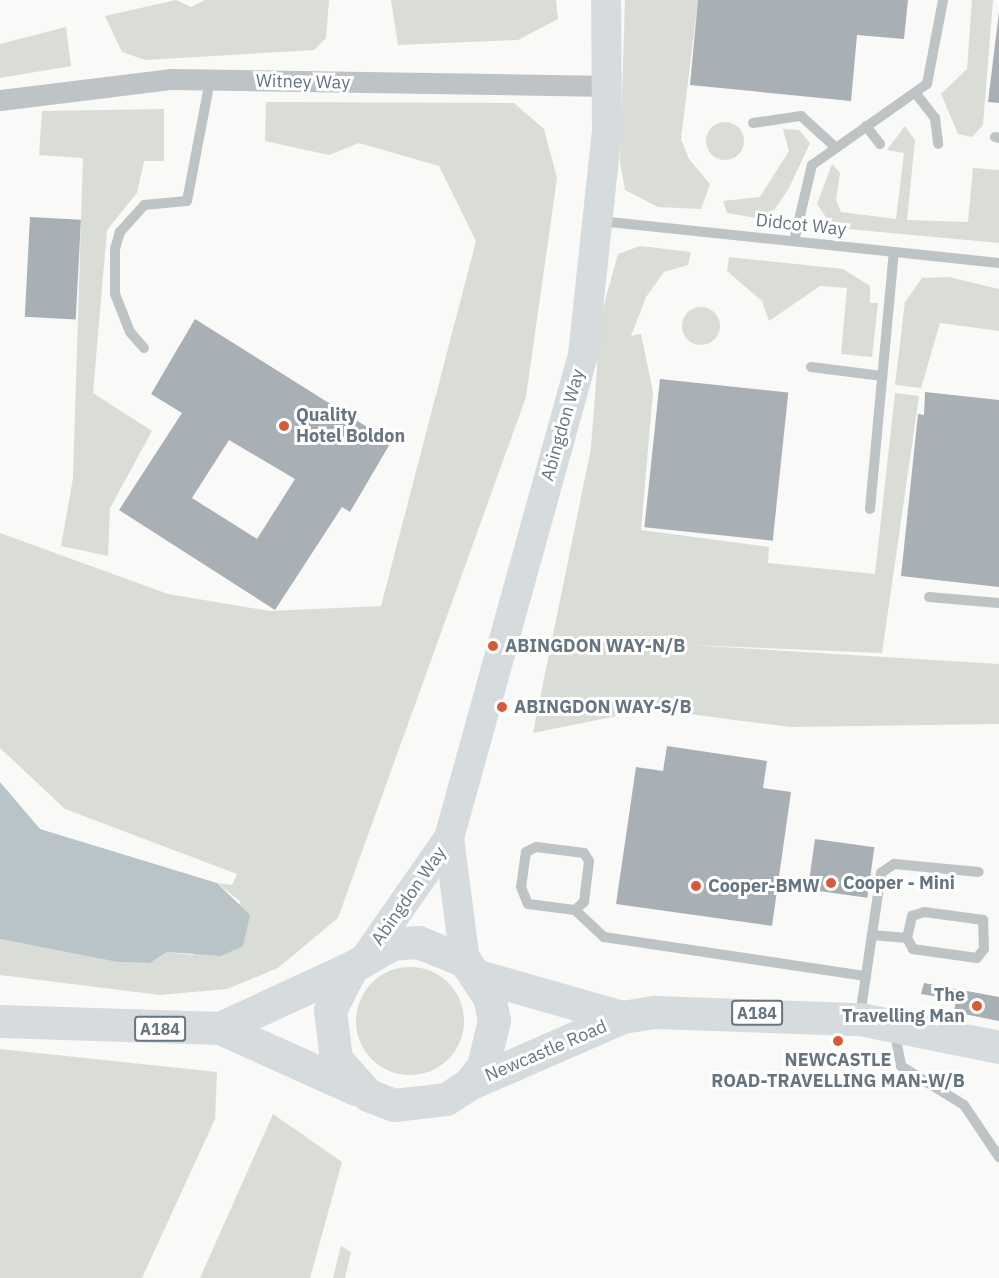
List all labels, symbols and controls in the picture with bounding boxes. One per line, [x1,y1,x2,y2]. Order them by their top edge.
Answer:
street label: Witney Way [256,70,350,94]
street label: Didcot Way [755,210,847,240]
street label: Abingdon Way [537,367,589,483]
place label: Quality Hotel Boldon [296,405,405,448]
marker: Quality Hotel Boldon [277,419,291,433]
place label: ABINGDON WAY-N/B [505,635,685,657]
marker: ABINGDON WAY-N/B [486,639,500,653]
place label: ABINGDON WAY-S/B [514,696,691,718]
marker: ABINGDON WAY-S/B [495,700,509,714]
street label: Abingdon Way [367,843,451,949]
place label: Cooper - Mini [843,872,955,894]
place label: Cooper-BMW [708,875,820,897]
marker: Cooper - Mini [824,876,838,890]
marker: Cooper-BMW [689,879,703,893]
place label: The Travelling Man [842,985,965,1028]
marker: The Travelling Man [970,999,984,1013]
road number: A184 [730,1000,784,1026]
road number: A184 [133,1016,187,1042]
street label: Newcastle Road [482,1016,610,1086]
marker: NEWCASTLE ROAD-TRAVELLING MAN-W/B [831,1034,845,1048]
place label: NEWCASTLE ROAD-TRAVELLING MAN-W/B [711,1050,965,1092]

